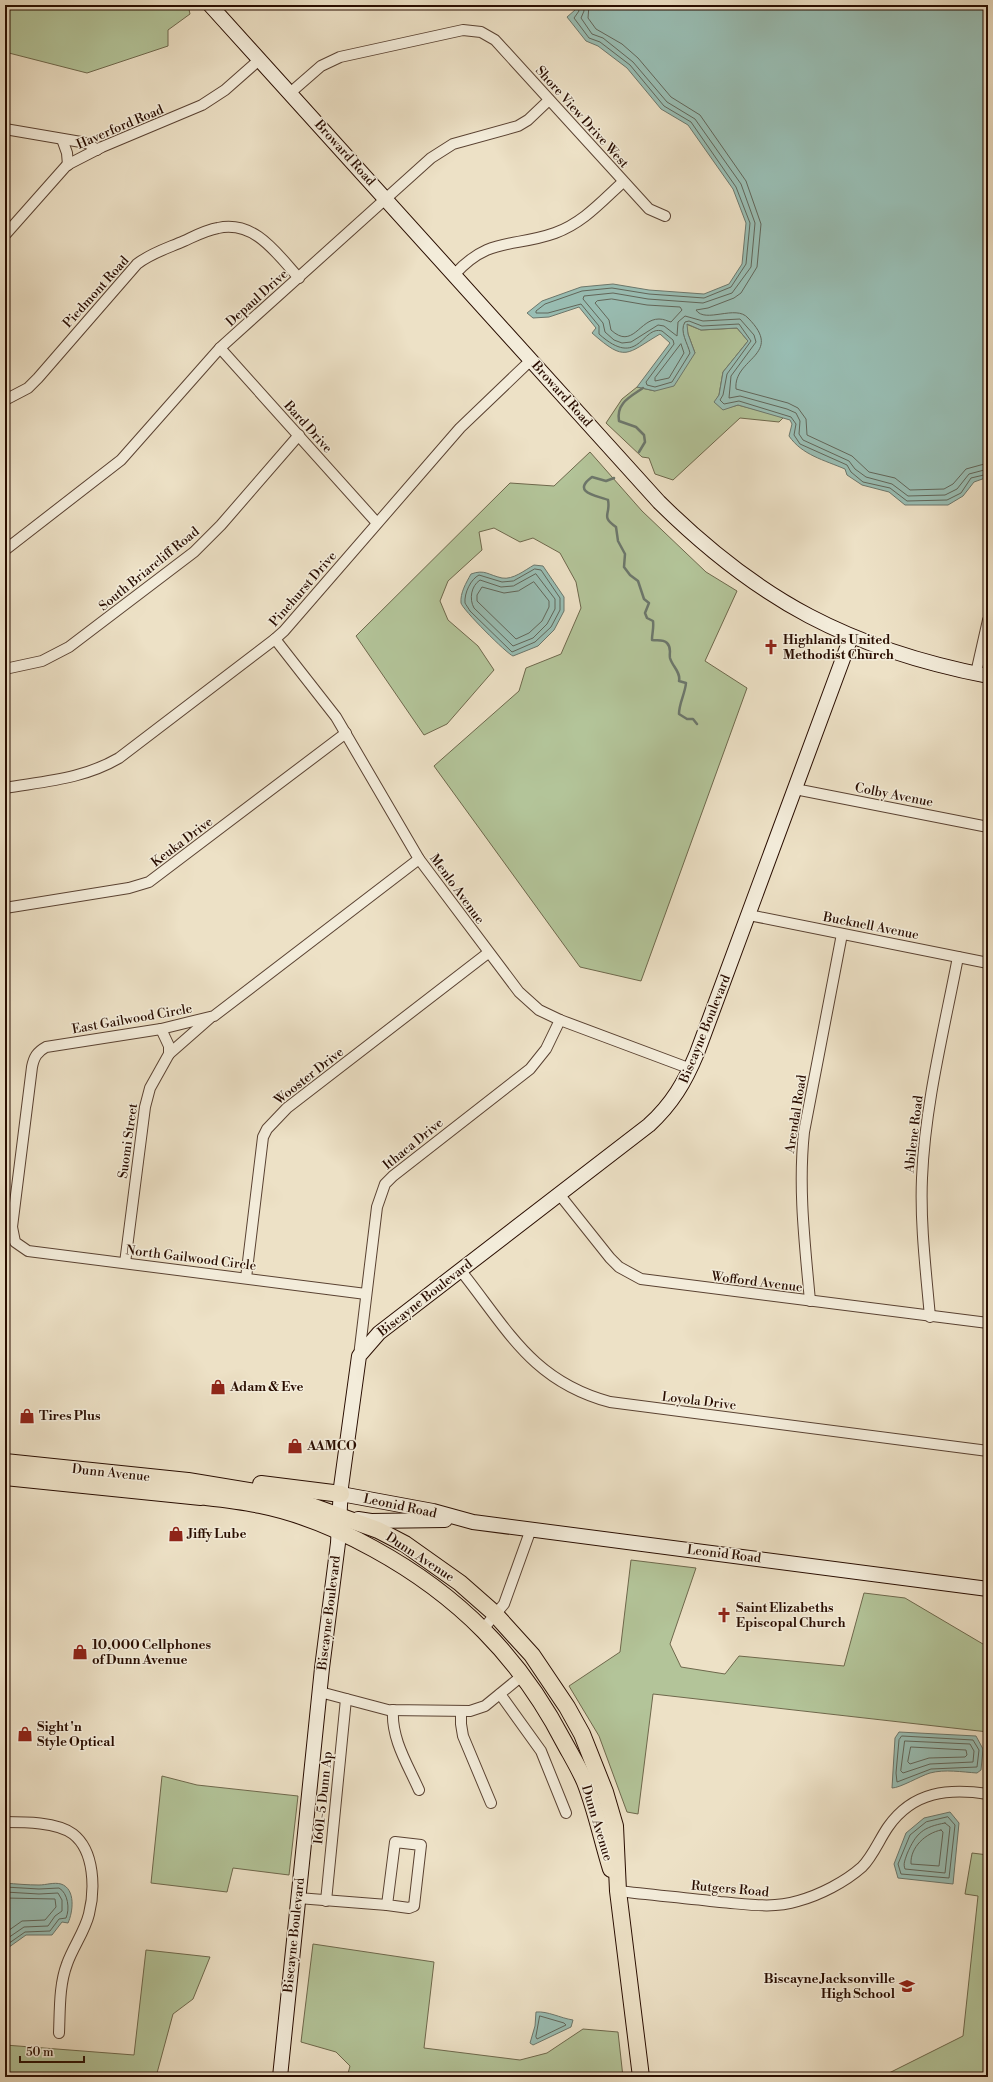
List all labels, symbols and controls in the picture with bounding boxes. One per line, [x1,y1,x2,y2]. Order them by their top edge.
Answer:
street label: Shore View Drive West [532,63,632,172]
street label: Haverford Road [74,101,167,153]
street label: Broward Road [311,116,379,190]
street label: Piedmont Road [60,252,133,331]
street label: Depaul Drive [223,266,292,330]
street label: Broward Road [528,357,596,431]
street label: Bard Drive [280,397,336,457]
street label: South Briarcliff Road [96,523,203,614]
street label: Pinehurst Drive [266,548,340,630]
place label: Highlands United Methodist Church [783,632,894,663]
church icon: Highlands United Methodist Church [762,638,780,656]
street label: Colby Avenue [854,780,935,810]
street label: Keuka Drive [148,813,216,870]
street label: Menlo Avenue [426,851,488,927]
street label: Bucknell Avenue [821,909,921,943]
street label: Biscayne Boulevard [676,972,734,1087]
street label: East Gailwood Circle [71,1000,194,1037]
street label: Wooster Drive [270,1044,347,1109]
street label: Arendal Road [782,1073,810,1155]
street label: Abilene Road [901,1094,927,1175]
street label: Suomi Street [115,1102,141,1180]
street label: Ithaca Drive [380,1115,447,1173]
street label: North Gailwood Circle [125,1242,258,1274]
street label: Biscayne Boulevard [374,1256,476,1341]
street label: Wofford Avenue [709,1268,804,1296]
shop icon: Adam & Eve [209,1378,227,1396]
place label: Adam & Eve [229,1379,303,1395]
street label: Loyola Drive [661,1388,738,1414]
shop icon: Tires Plus [18,1407,36,1425]
place label: Tires Plus [39,1408,101,1424]
shop icon: AAMCO [286,1437,304,1455]
place label: AAMCO [306,1438,357,1454]
street label: Dunn Avenue [71,1461,151,1485]
street label: Leonid Road [362,1490,439,1522]
shop icon: Jiffy Lube [167,1525,185,1543]
place label: Jiffy Lube [186,1526,246,1542]
street label: Dunn Avenue [383,1529,458,1585]
street label: Leonid Road [686,1542,763,1567]
street label: Biscayne Boulevard [314,1554,344,1672]
place label: Saint Elizabeths Episcopal Church [736,1600,846,1631]
church icon: Saint Elizabeths Episcopal Church [715,1606,733,1624]
place label: 10,000 Cellphones of Dunn Avenue [92,1637,211,1668]
shop icon: 10,000 Cellphones of Dunn Avenue [71,1643,89,1661]
place label: Sight 'n Style Optical [37,1719,115,1750]
shop icon: Sight 'n Style Optical [16,1725,34,1743]
street label: 1601-5 Dunn Ap [310,1750,336,1846]
street label: Dunn Avenue [578,1783,616,1863]
street label: Biscayne Boulevard [280,1876,308,1994]
street label: Rutgers Road [690,1878,770,1900]
place label: Biscayne Jacksonville High School [764,1971,896,2002]
school or university icon: Biscayne Jacksonville High School [898,1977,916,1995]
scale bar [20,2038,84,2064]
text: 50 m [26,2045,54,2060]

